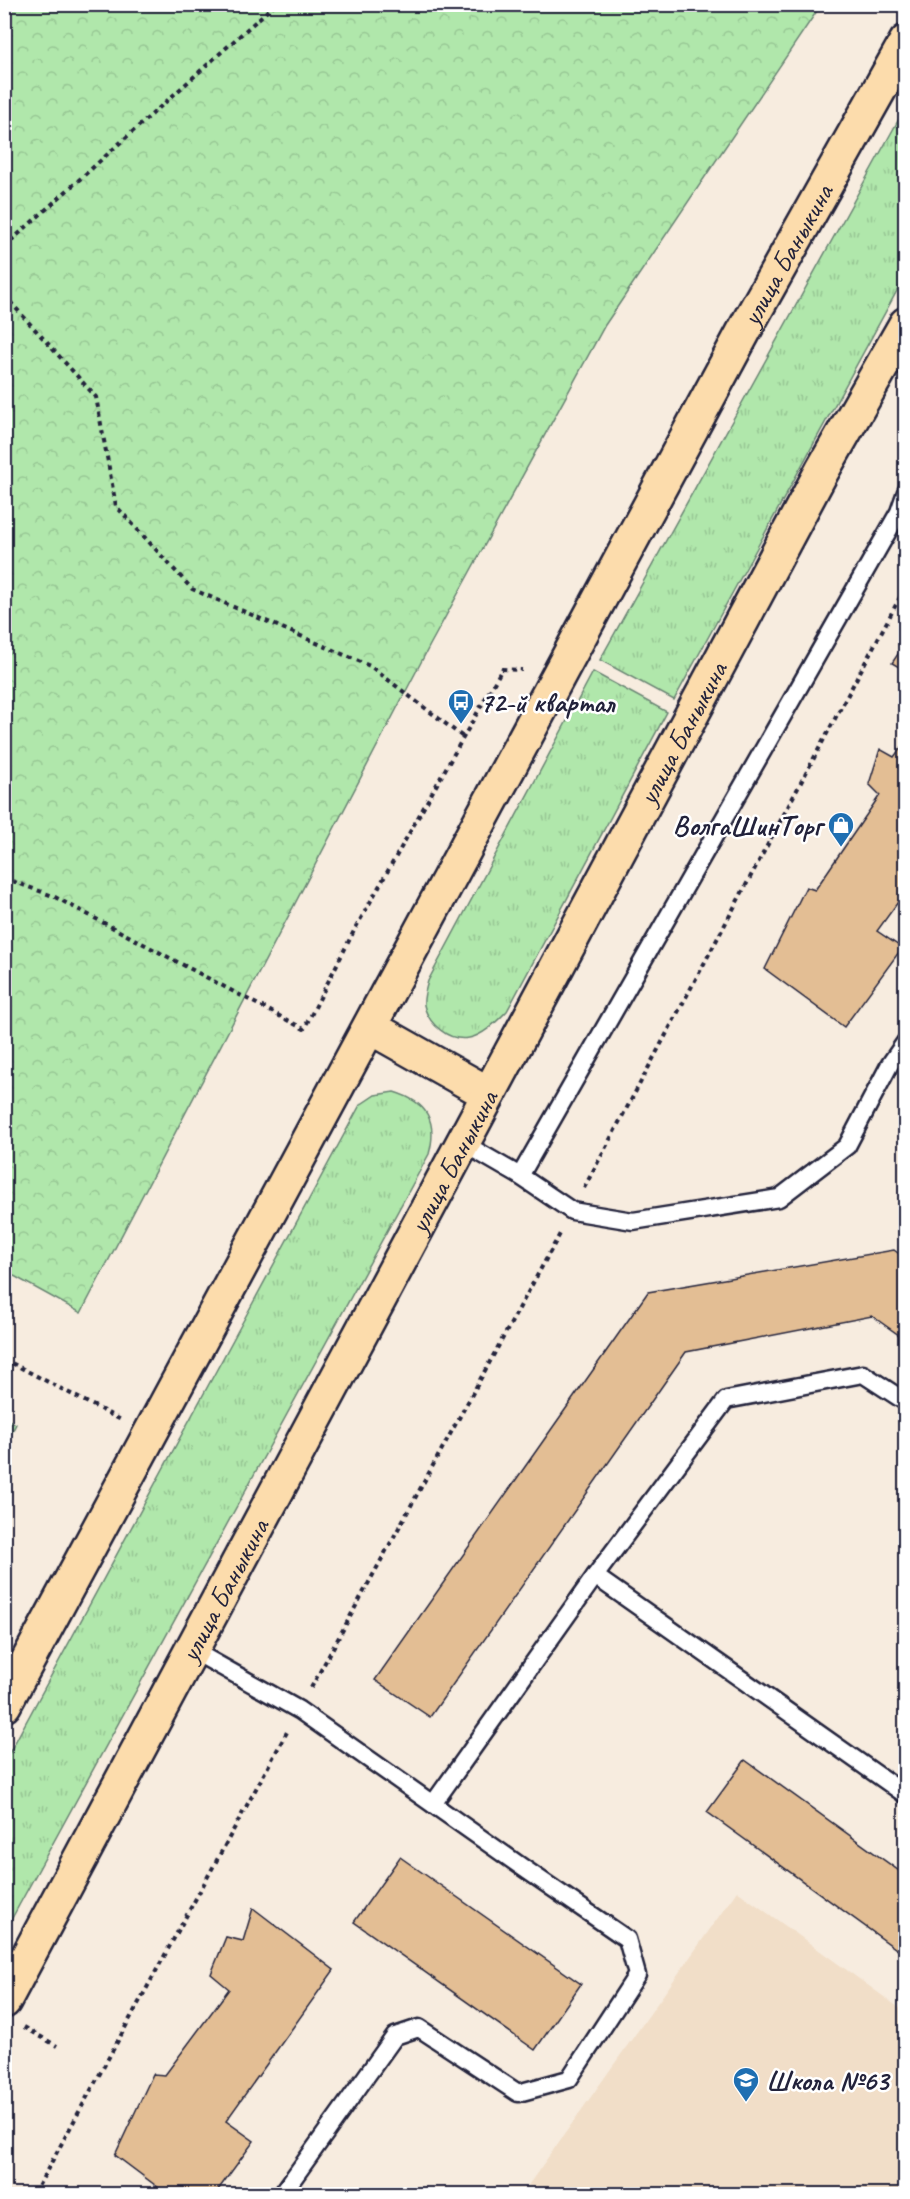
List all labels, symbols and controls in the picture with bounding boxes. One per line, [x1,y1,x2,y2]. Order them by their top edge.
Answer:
street label: улица Баныкина [732,176,841,333]
street label: улица Баныкина [629,654,735,812]
place label: 72-й квартал [480,685,616,720]
bus stop icon: 72-й квартал [446,687,476,725]
place label: ВолгаШинТорг [673,808,826,843]
shop icon: ВолгаШинТорг [826,810,856,848]
street label: улица Баныкина [400,1083,506,1241]
street label: улица Баныкина [170,1511,277,1669]
place label: Школа №63 [766,2063,891,2098]
school or university icon: Школа №63 [731,2065,761,2103]

